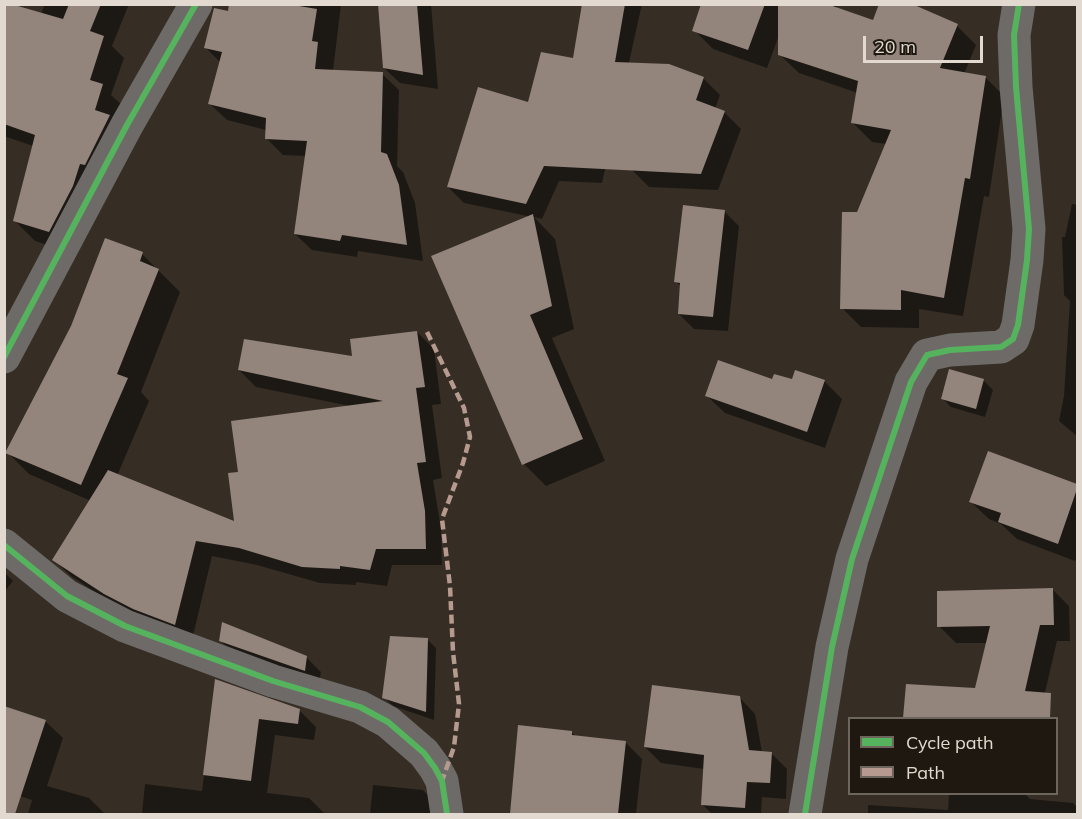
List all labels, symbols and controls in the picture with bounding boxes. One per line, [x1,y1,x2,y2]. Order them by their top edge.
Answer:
scale bar [866,24,986,62]
text: 20 m [874,35,916,58]
legend [848,717,1058,795]
text: Cycle path [906,731,993,754]
text: Path [906,761,945,784]

